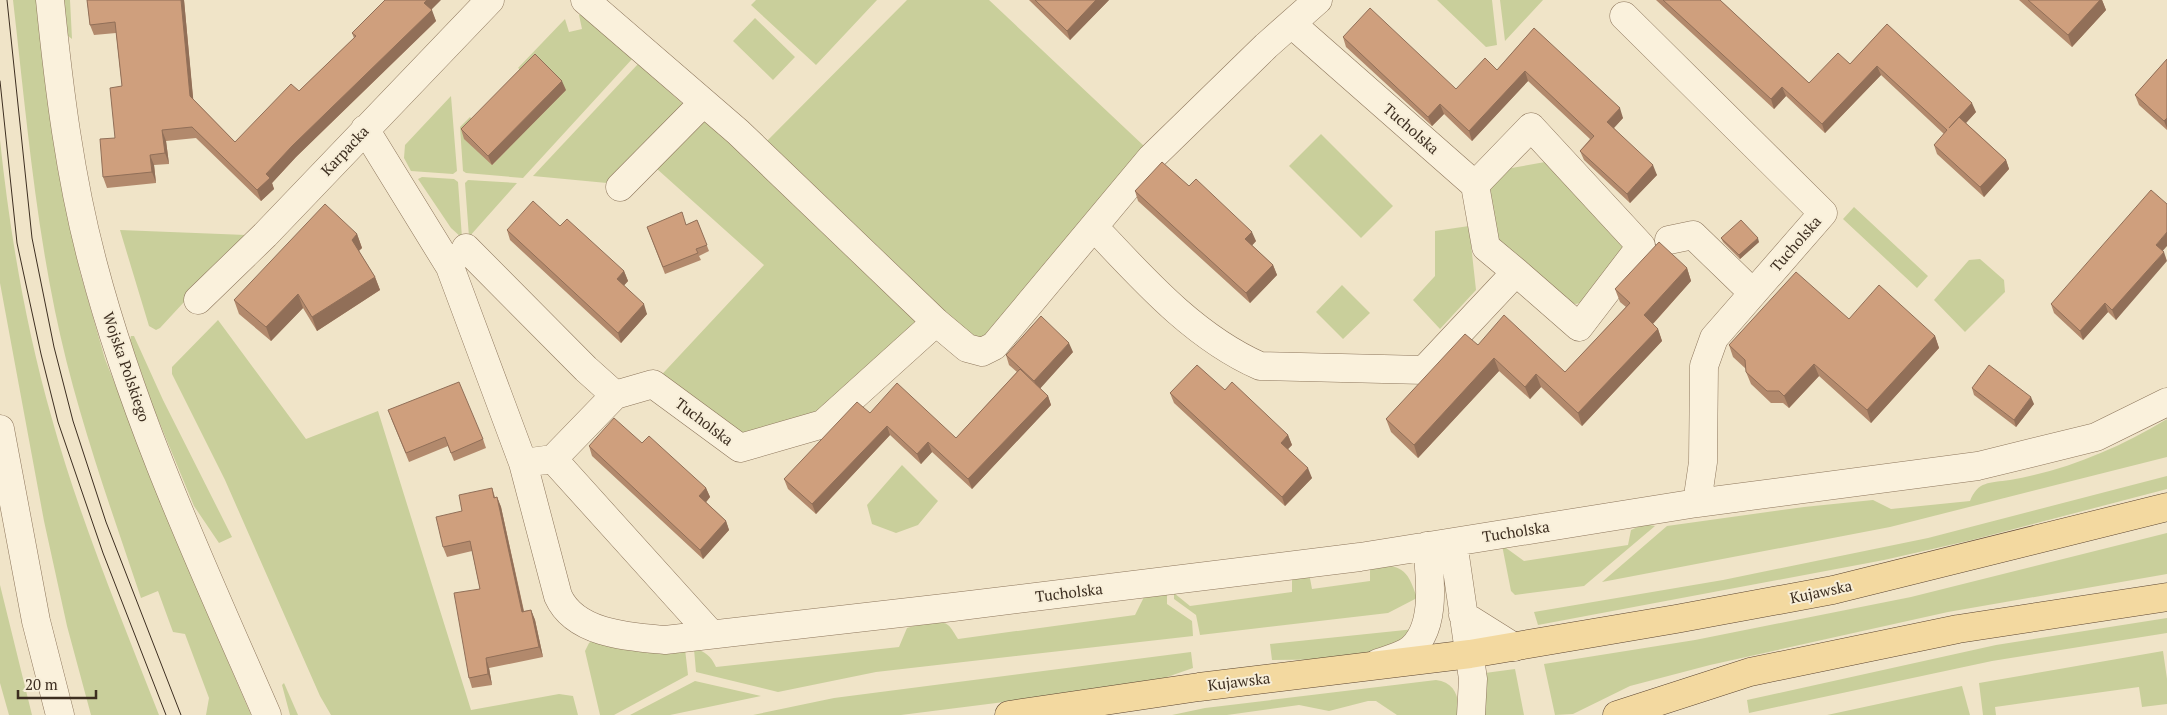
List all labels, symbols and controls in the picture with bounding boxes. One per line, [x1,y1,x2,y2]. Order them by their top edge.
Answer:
street label: Tucholska [1379,98,1444,158]
street label: Karpacka [316,121,373,180]
street label: Tucholska [1765,211,1825,276]
street label: Wojska Polskiego [99,309,155,424]
street label: Tucholska [671,393,738,450]
street label: Tucholska [1481,516,1551,546]
street label: Kujawska [1788,575,1854,607]
street label: Tucholska [1034,578,1104,606]
street label: Kujawska [1206,667,1272,695]
scale bar [18,668,95,700]
text: 20 m [25,674,58,694]

